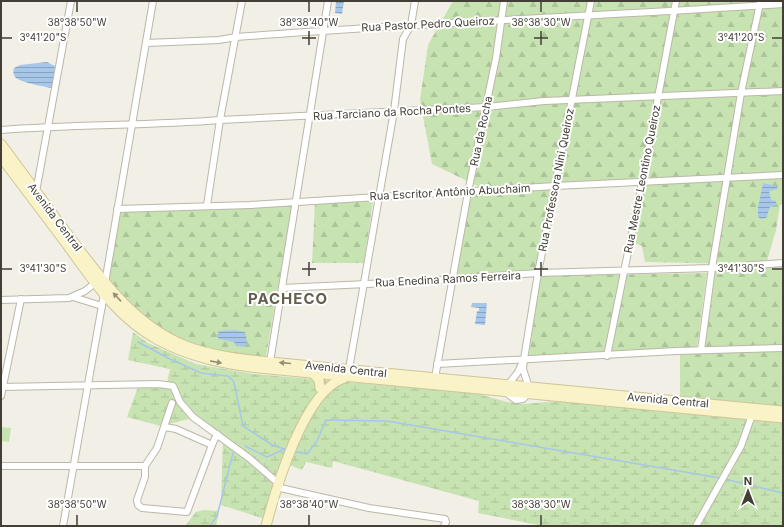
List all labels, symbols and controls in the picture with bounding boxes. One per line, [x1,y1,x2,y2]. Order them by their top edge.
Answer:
street label: Rua Pastor Pedro Queiroz [361,14,495,34]
text: 38°38'50"W [47,16,107,28]
text: 38°38'40"W [280,16,339,28]
text: 38°38'30"W [511,16,571,28]
text: 3°41'20"S [20,31,66,43]
text: 3°41'20"S [718,31,764,43]
street label: Rua da Rocha [467,95,495,167]
street label: Rua Tarciano da Rocha Pontes [313,101,471,123]
street label: Rua Mestre Leontino Queiroz [621,104,663,254]
street label: Rua Professora Nini Queiroz [535,107,577,253]
street label: Avenida Central [25,180,85,254]
street label: Rua Escritor Antônio Abuchaim [369,181,531,203]
text: 3°41'30"S [19,262,67,274]
text: 3°41'30"S [717,262,765,274]
street label: Rua Enedina Ramos Ferreira [375,268,521,290]
district label: PACHECO [248,289,328,308]
one-way arrow [113,292,122,302]
street label: Avenida Central [305,358,387,380]
one-way arrow [210,359,222,365]
one-way arrow [279,360,291,367]
street label: Avenida Central [627,389,709,411]
north arrow [728,471,768,511]
text: N [744,474,752,488]
text: 38°38'50"W [47,498,107,510]
text: 38°38'40"W [280,498,339,510]
text: 38°38'30"W [511,498,571,510]

